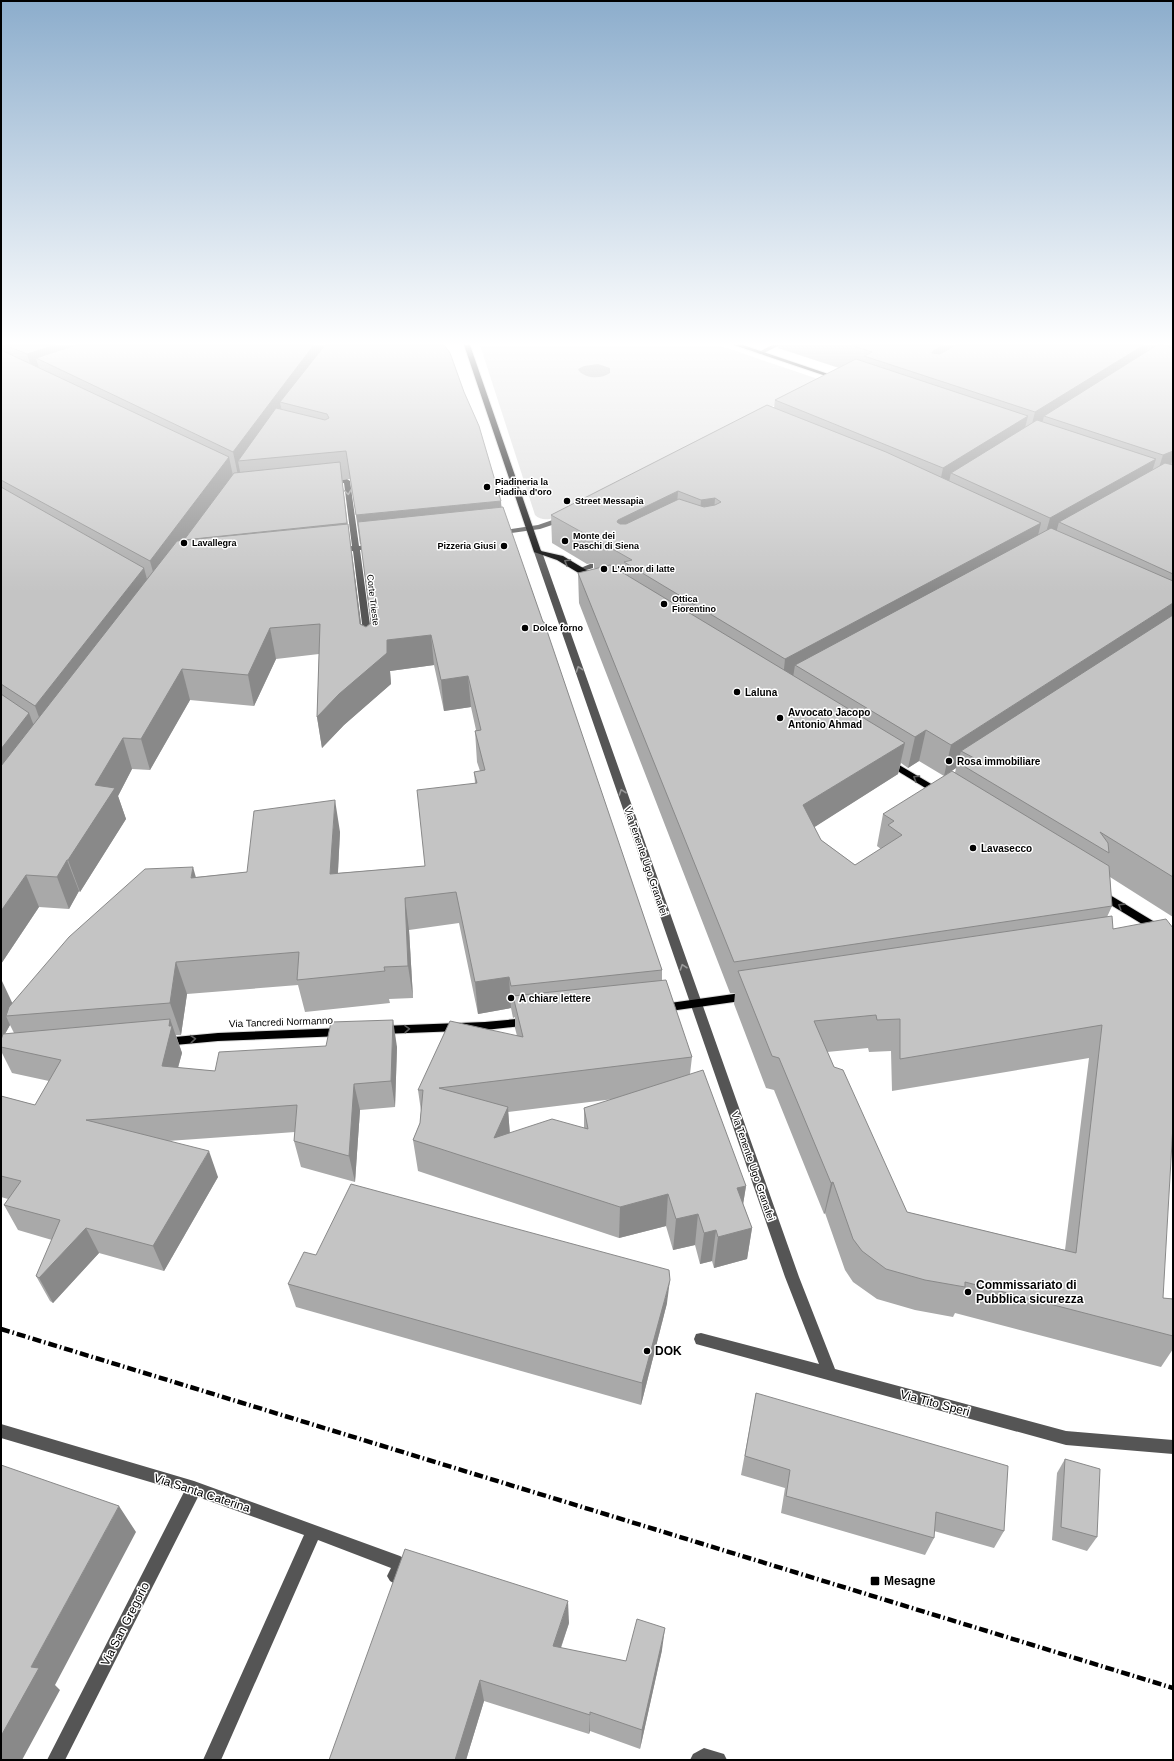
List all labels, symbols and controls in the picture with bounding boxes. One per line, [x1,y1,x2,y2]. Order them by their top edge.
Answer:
place label: Piadineria la Piadina d'oro [495,477,552,497]
marker: Piadineria la Piadina d'oro [482,482,492,492]
one-way arrow [343,489,352,495]
marker: Street Messapia [562,496,572,506]
place label: Street Messapia [575,496,645,506]
place label: Monte dei Paschi di Siena [573,531,640,551]
marker: Monte dei Paschi di Siena [560,536,570,546]
marker: Lavallegra [179,538,189,548]
place label: Lavallegra [192,538,238,548]
place label: Pizzeria Giusi [437,541,496,551]
marker: Pizzeria Giusi [499,541,509,551]
one-way arrow [565,560,572,567]
marker: L'Amor di latte [599,564,609,574]
place label: L'Amor di latte [612,564,675,574]
street label: Corte Trieste [365,574,381,626]
place label: Ottica Fiorentino [672,594,716,614]
marker: Ottica Fiorentino [659,599,669,609]
marker: Dolce forno [520,623,530,633]
place label: Dolce forno [533,623,584,633]
one-way arrow [576,666,584,673]
marker: Laluna [732,687,742,697]
place label: Laluna [745,687,778,698]
place label: Avvocato Jacopo Antonio Ahmad [788,707,870,730]
marker: Avvocato Jacopo Antonio Ahmad [775,713,785,723]
marker: Rosa immobiliare [944,756,954,766]
place label: Rosa immobiliare [957,756,1041,767]
one-way arrow [913,776,920,783]
one-way arrow [618,788,627,795]
street label: Via Tenente Ugo Granafei [622,805,670,917]
marker: Lavasecco [968,843,978,853]
place label: Lavasecco [981,843,1032,854]
one-way arrow [1118,904,1125,911]
one-way arrow [679,964,688,971]
marker: A chiare lettere [506,993,516,1003]
place label: A chiare lettere [519,993,591,1004]
street label: Via Tancredi Normanno [229,1015,334,1029]
one-way arrow [404,1025,410,1034]
one-way arrow [190,1035,196,1044]
street label: Via Tenente Ugo Granafei [729,1110,777,1222]
place label: Commissariato di Pubblica sicurezza [976,1278,1084,1306]
marker: Commissariato di Pubblica sicurezza [963,1287,973,1297]
place label: DOK [655,1344,682,1358]
marker: DOK [642,1346,652,1356]
street label: Via Tito Speri [899,1387,971,1419]
street label: Via Santa Caterina [152,1471,252,1515]
place label: Mesagne [884,1574,936,1588]
marker: Mesagne [869,1575,881,1587]
street label: Via San Gregorio [98,1580,152,1668]

